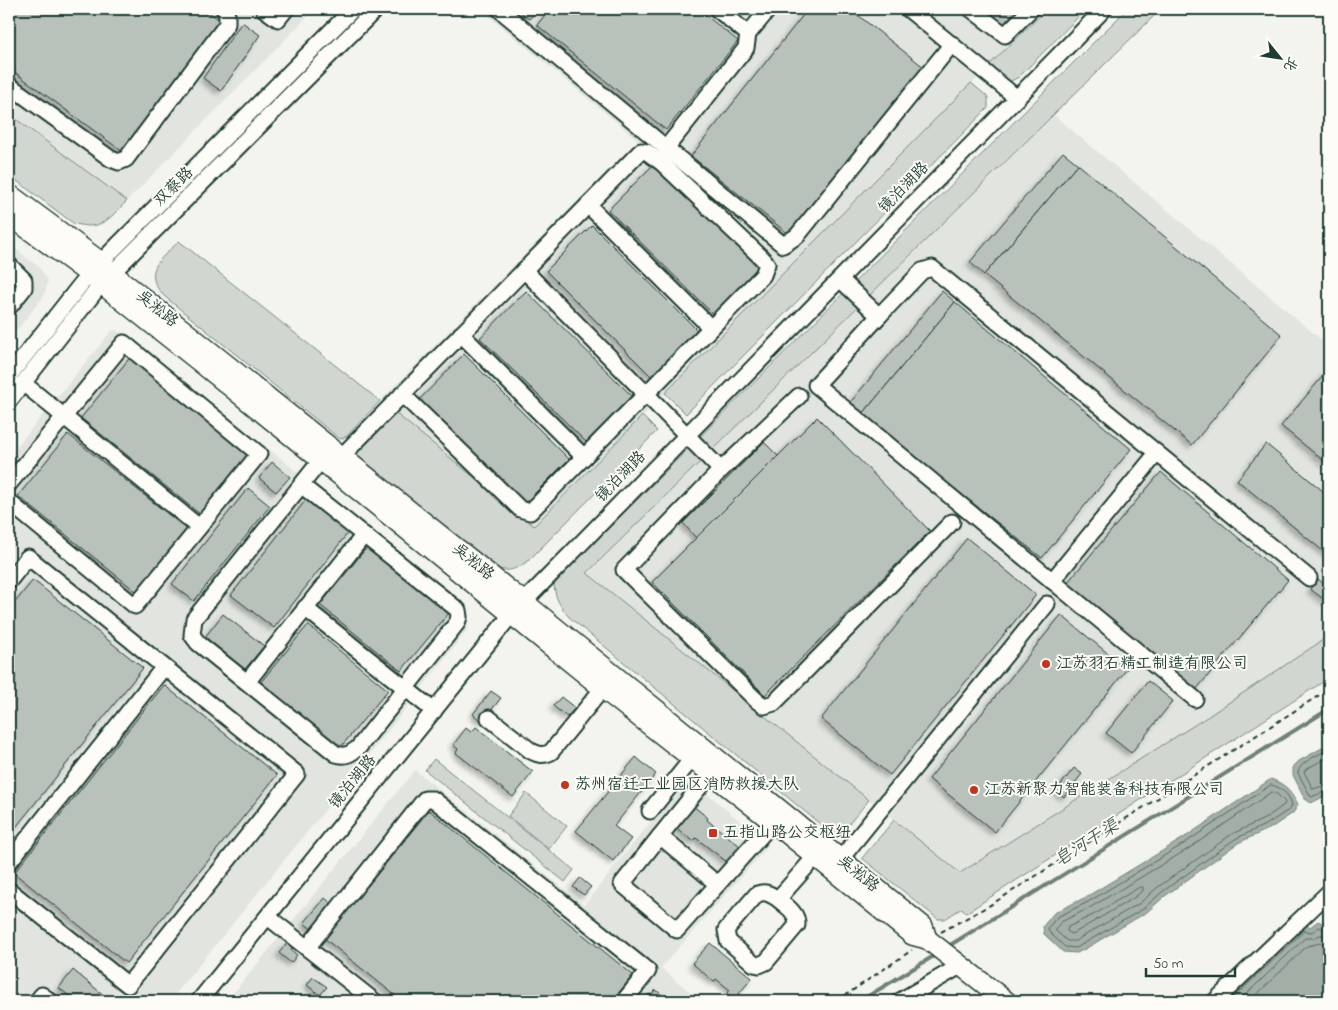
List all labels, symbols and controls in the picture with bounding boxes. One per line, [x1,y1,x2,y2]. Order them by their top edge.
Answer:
north arrow [1256,32,1306,82]
text: 北 [1277,52,1303,75]
street label: 镜泊湖路 [873,157,935,219]
street label: 双蔡路 [149,162,199,212]
street label: 吴淞路 [131,285,183,333]
street label: 镜泊湖路 [590,446,652,508]
street label: 吴淞路 [447,538,499,586]
place label: 江苏羽石精工制造有限公司 [1056,652,1248,676]
marker: 江苏羽石精工制造有限公司 [1040,658,1052,670]
street label: 镜泊湖路 [324,750,382,814]
place label: 苏州宿迁工业园区消防救援大队 [575,773,799,797]
place label: 江苏新聚力智能装备科技有限公司 [984,778,1224,802]
marker: 苏州宿迁工业园区消防救援大队 [559,779,571,791]
marker: 江苏新聚力智能装备科技有限公司 [968,784,980,796]
water label: 皂河干渠 [1050,813,1126,874]
place label: 五指山路公交枢纽 [723,821,851,845]
marker: 五指山路公交枢纽 [707,827,719,839]
street label: 吴淞路 [832,850,884,898]
scale bar [1146,945,1234,977]
text: 50 m [1153,953,1184,975]

